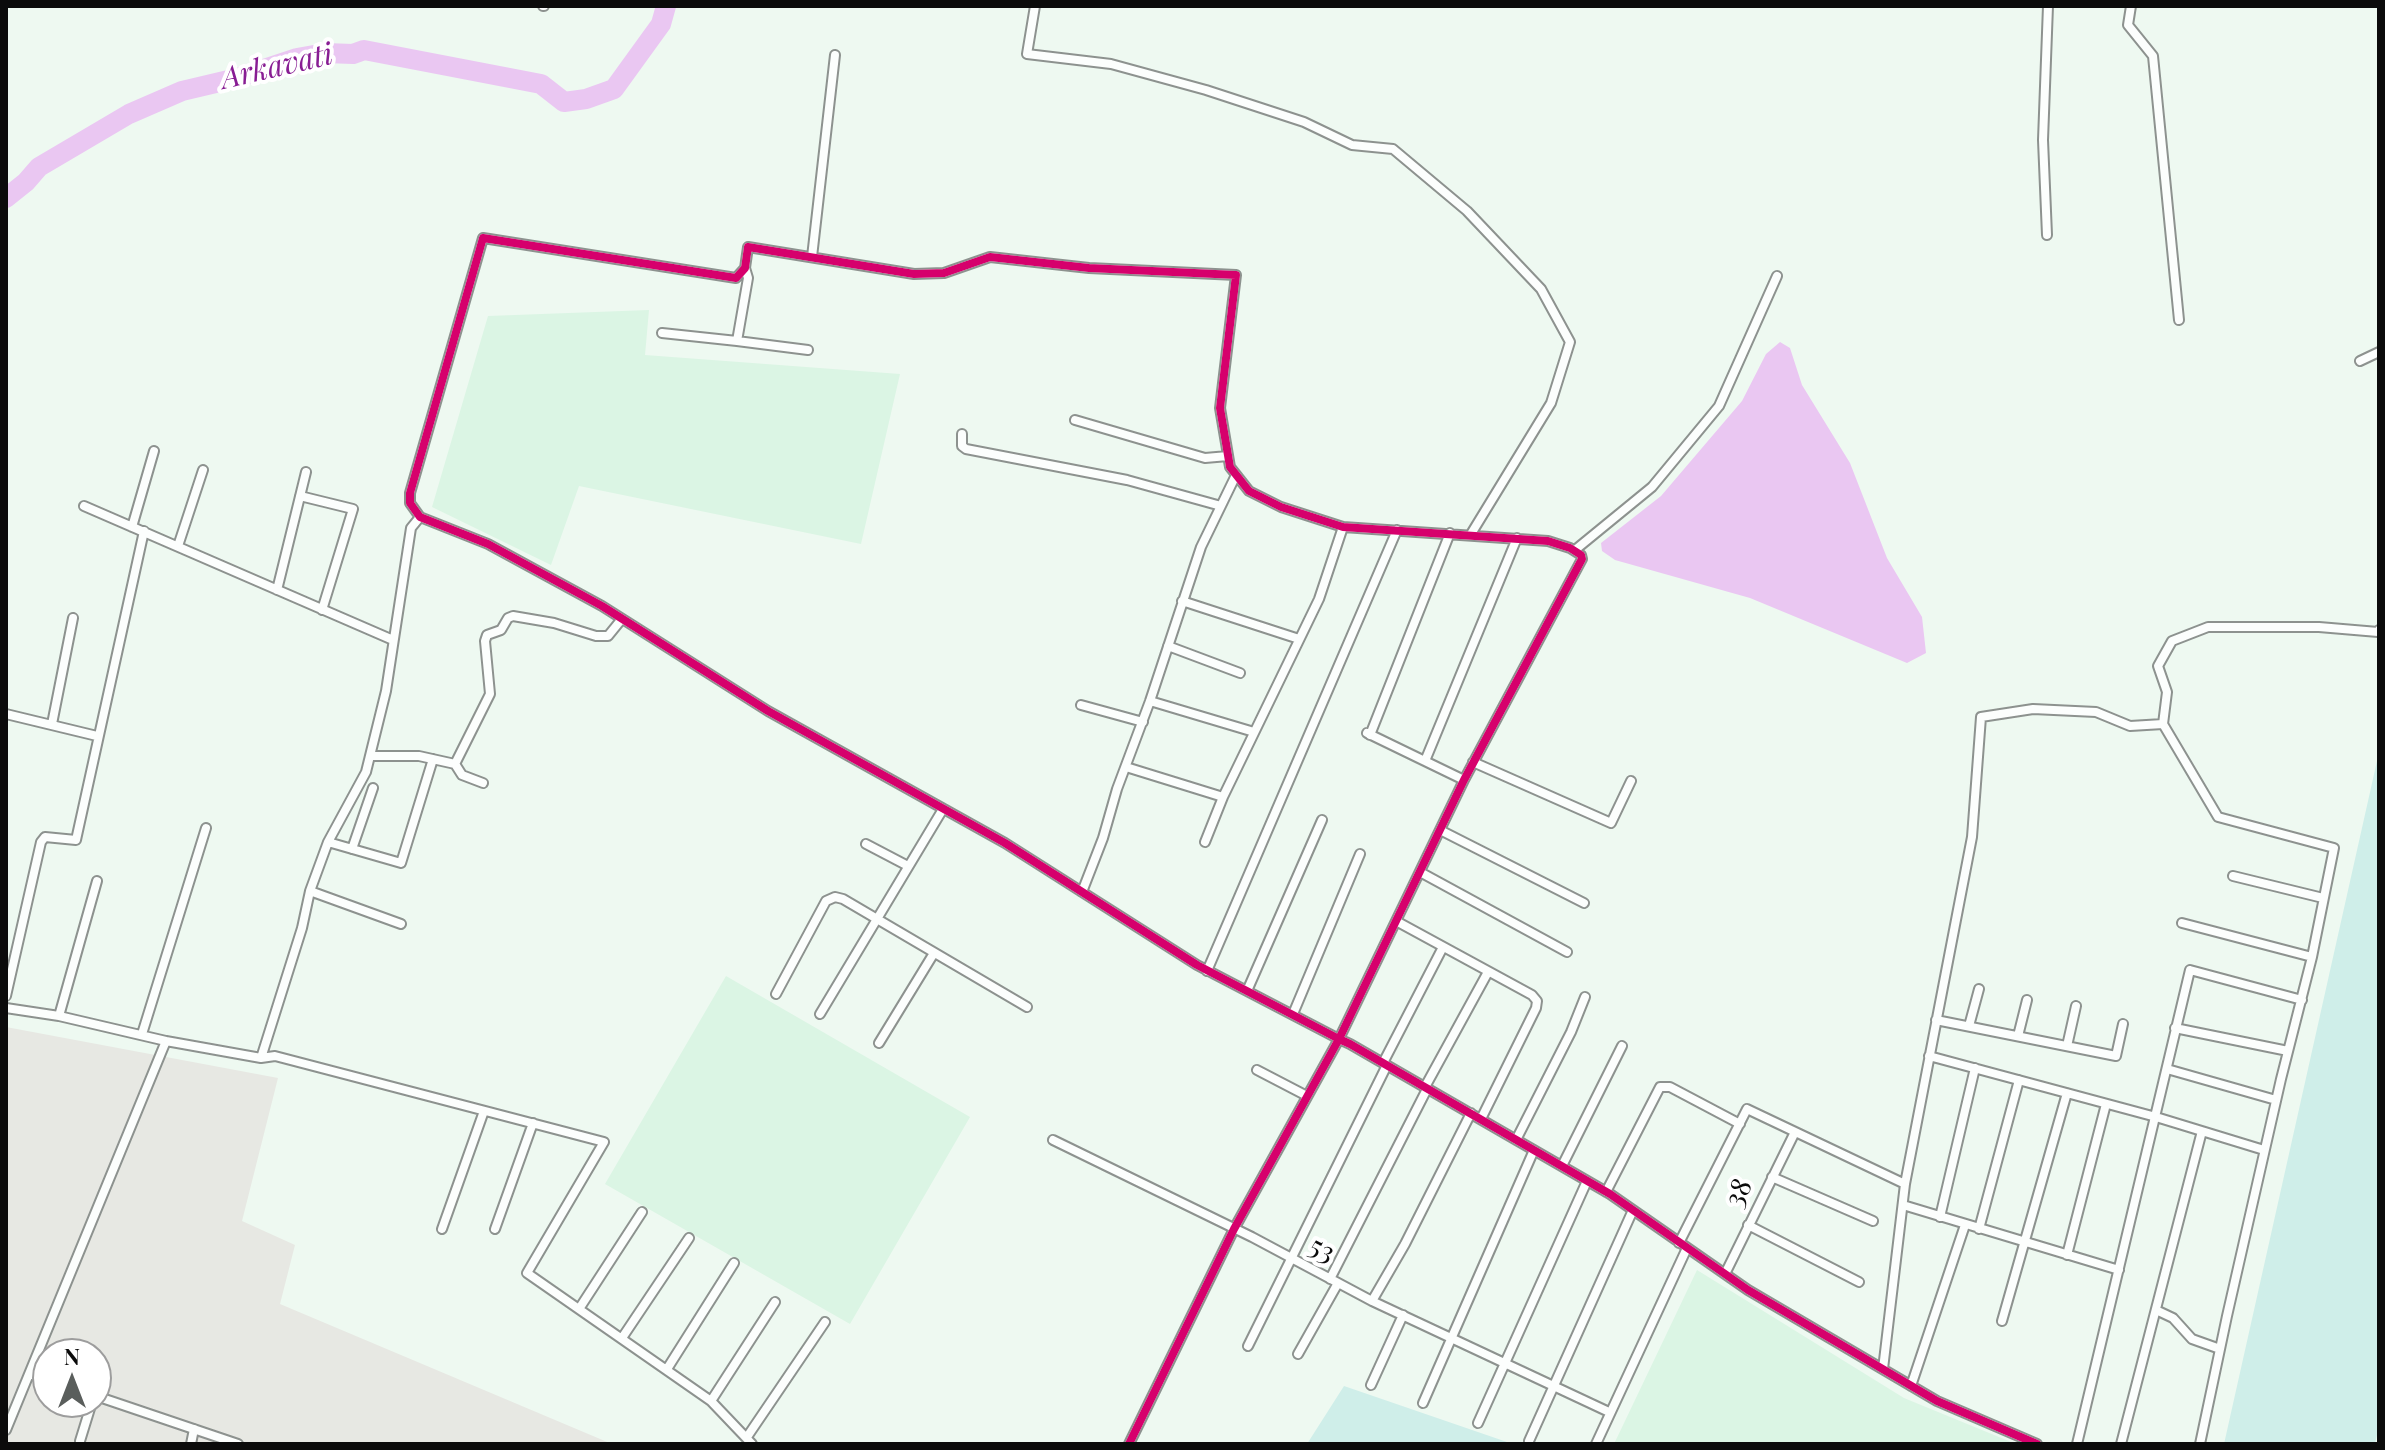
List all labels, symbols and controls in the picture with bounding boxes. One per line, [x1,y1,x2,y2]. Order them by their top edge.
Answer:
water label: Arkavati [218,37,336,97]
street label: 38 [1718,1173,1760,1213]
street label: 53 [1303,1229,1341,1271]
north arrow [32,1338,112,1418]
text: N [64,1341,80,1371]

